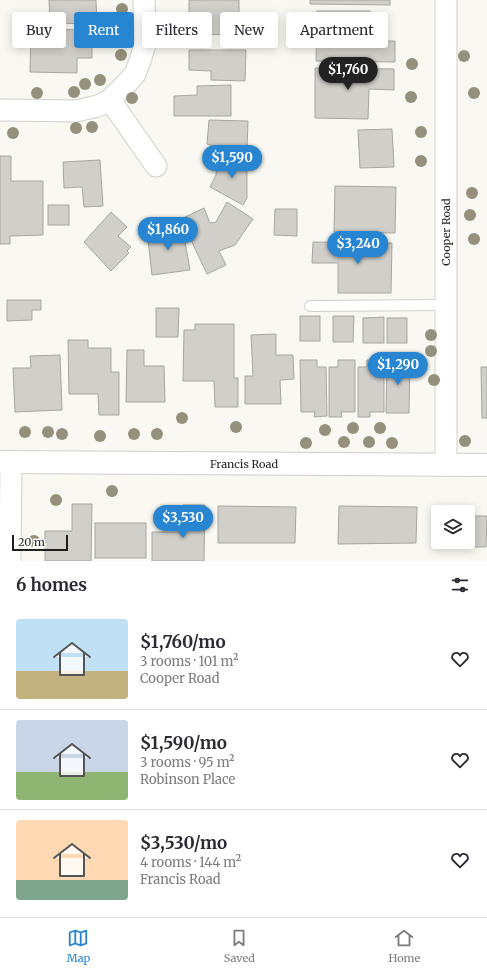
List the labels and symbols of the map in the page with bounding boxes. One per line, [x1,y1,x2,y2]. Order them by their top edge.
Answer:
pin: $1,760 [315,57,381,91]
pin: $1,590 [199,145,265,179]
street label: Cooper Road [439,198,453,266]
pin: $1,860 [135,217,201,251]
pin: $3,240 [325,231,391,265]
pin: $1,290 [365,352,431,386]
street label: Francis Road [210,457,278,471]
pin: $3,530 [150,505,216,539]
scale bar [12,533,68,552]

